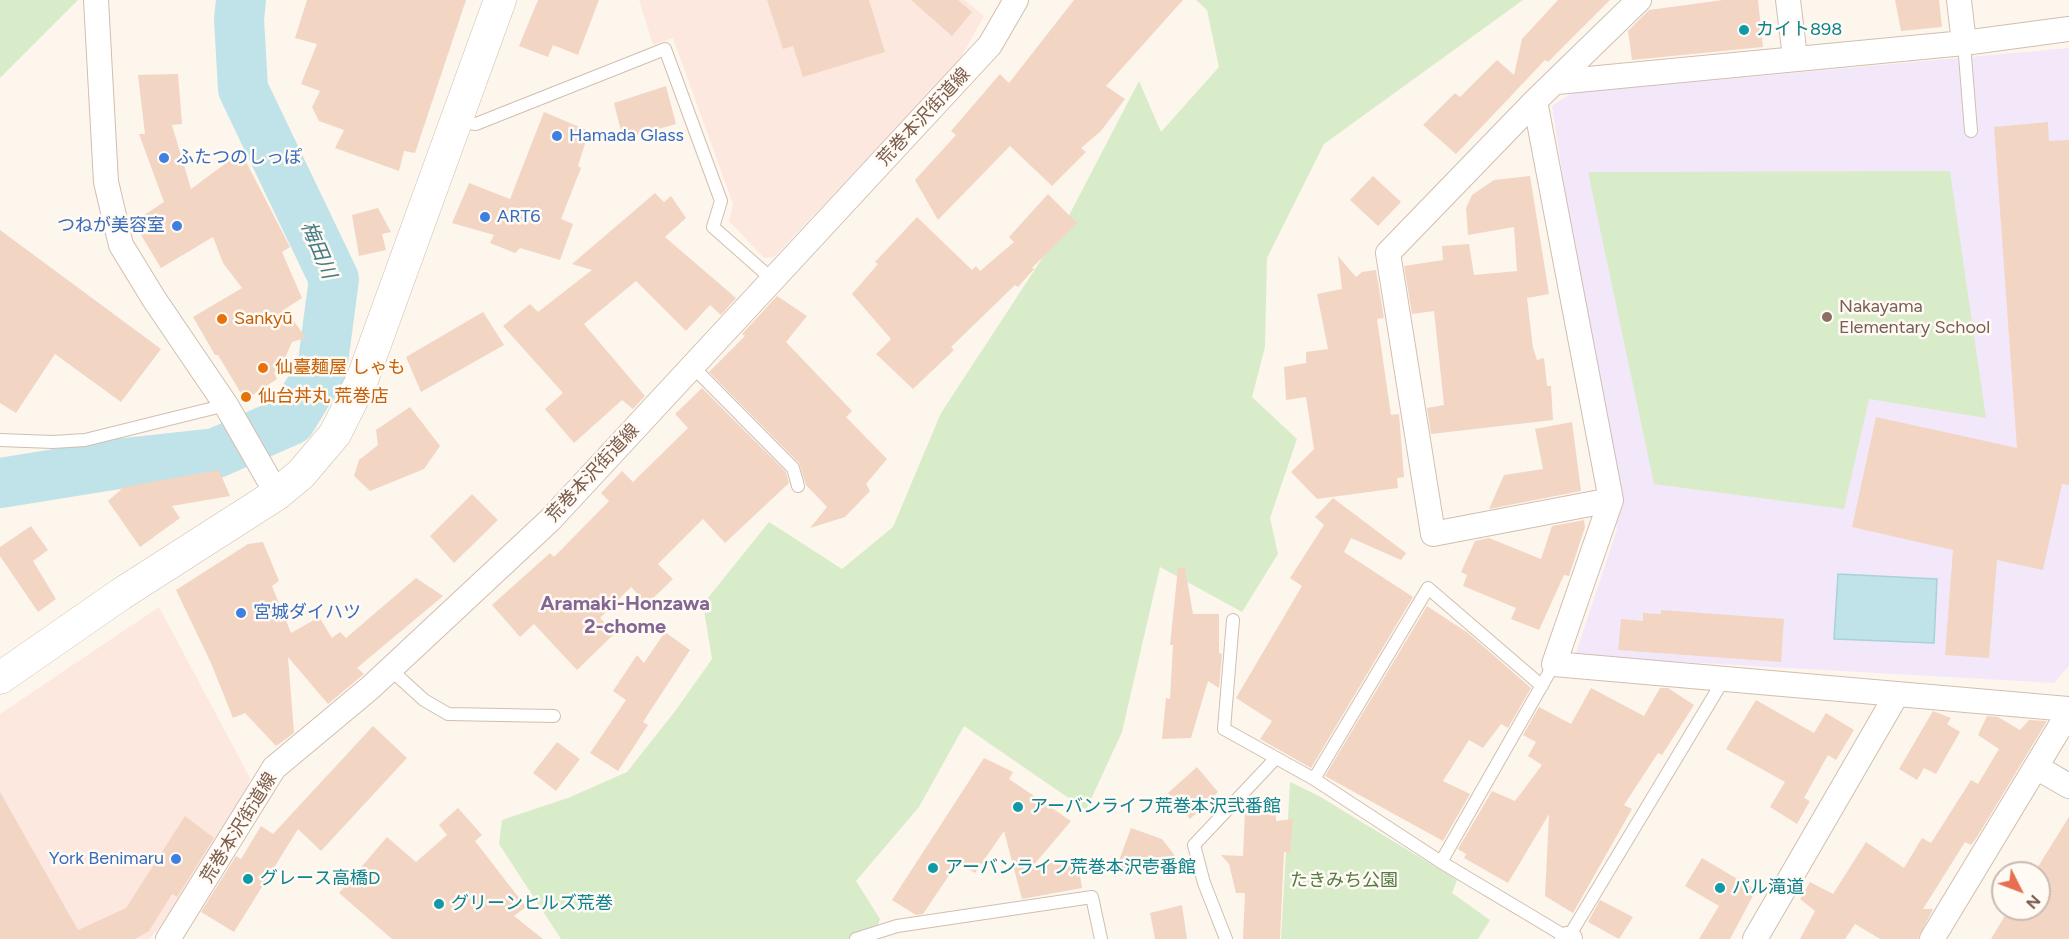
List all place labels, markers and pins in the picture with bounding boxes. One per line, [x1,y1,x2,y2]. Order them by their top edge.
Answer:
place label: カイト898 [1756,19,1842,41]
marker: カイト898 [1737,23,1751,37]
place label: Hamada Glass [569,125,684,147]
marker: Hamada Glass [550,129,564,143]
place label: ふたつのしっぽ [176,147,302,169]
marker: ふたつのしっぽ [157,151,171,165]
place label: ART6 [497,206,541,228]
marker: ART6 [478,210,492,224]
place label: つねが美容室 [57,215,165,237]
marker: つねが美容室 [170,219,184,233]
place label: Nakayama Elementary School [1839,296,1990,338]
place label: Sankyū [234,308,293,330]
marker: Nakayama Elementary School [1820,310,1834,324]
marker: Sankyū [215,312,229,326]
place label: 仙臺麺屋 しゃも [275,357,405,379]
marker: 仙臺麺屋 しゃも [256,361,270,375]
place label: 仙台丼丸 荒巻店 [258,386,388,408]
marker: 仙台丼丸 荒巻店 [239,390,253,404]
place label: 宮城ダイハツ [253,602,361,624]
marker: 宮城ダイハツ [234,606,248,620]
place label: アーバンライフ荒巻本沢弐番館 [1030,796,1281,818]
marker: アーバンライフ荒巻本沢弐番館 [1011,800,1025,814]
place label: York Benimaru [49,848,164,870]
marker: York Benimaru [169,852,183,866]
place label: アーバンライフ荒巻本沢壱番館 [945,857,1196,879]
marker: アーバンライフ荒巻本沢壱番館 [926,861,940,875]
place label: グレース高橋D [260,868,380,890]
marker: グレース高橋D [241,872,255,886]
place label: パル滝道 [1732,877,1804,899]
marker: パル滝道 [1713,881,1727,895]
place label: グリーンヒルズ荒巻 [451,893,613,915]
marker: グリーンヒルズ荒巻 [432,897,446,911]

